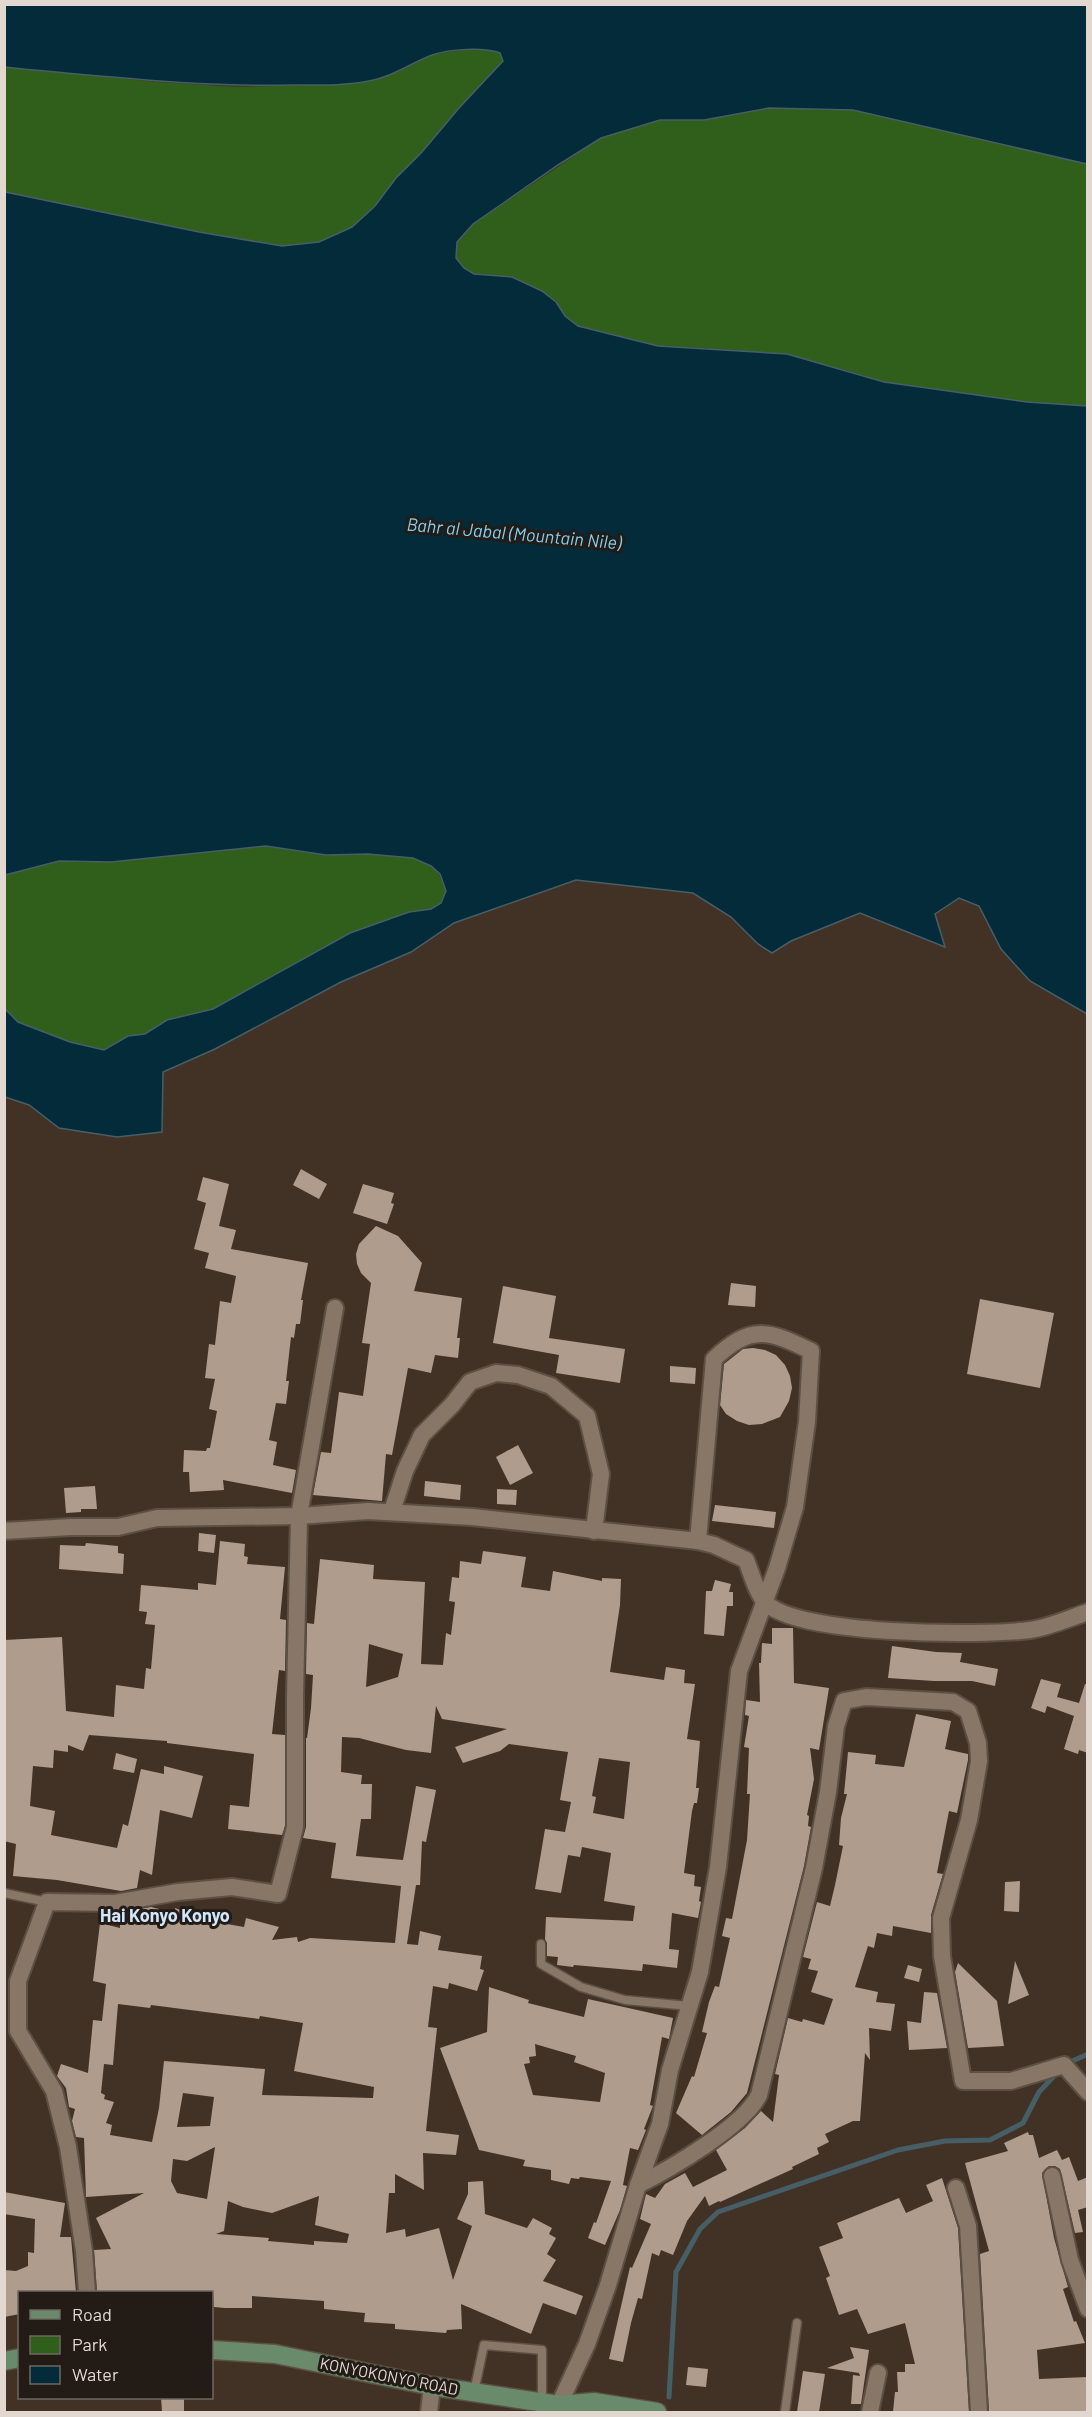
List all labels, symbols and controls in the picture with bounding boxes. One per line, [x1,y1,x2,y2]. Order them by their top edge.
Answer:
water label: Bahr al Jabal (Mountain Nile) [406,513,624,553]
district label: Hai Konyo Konyo [100,1904,230,1926]
legend [18,2291,213,2399]
text: Road [72,2303,112,2325]
text: Park [72,2333,107,2355]
street label: KONYOKONYO ROAD [318,2353,460,2398]
text: Water [72,2363,119,2385]

